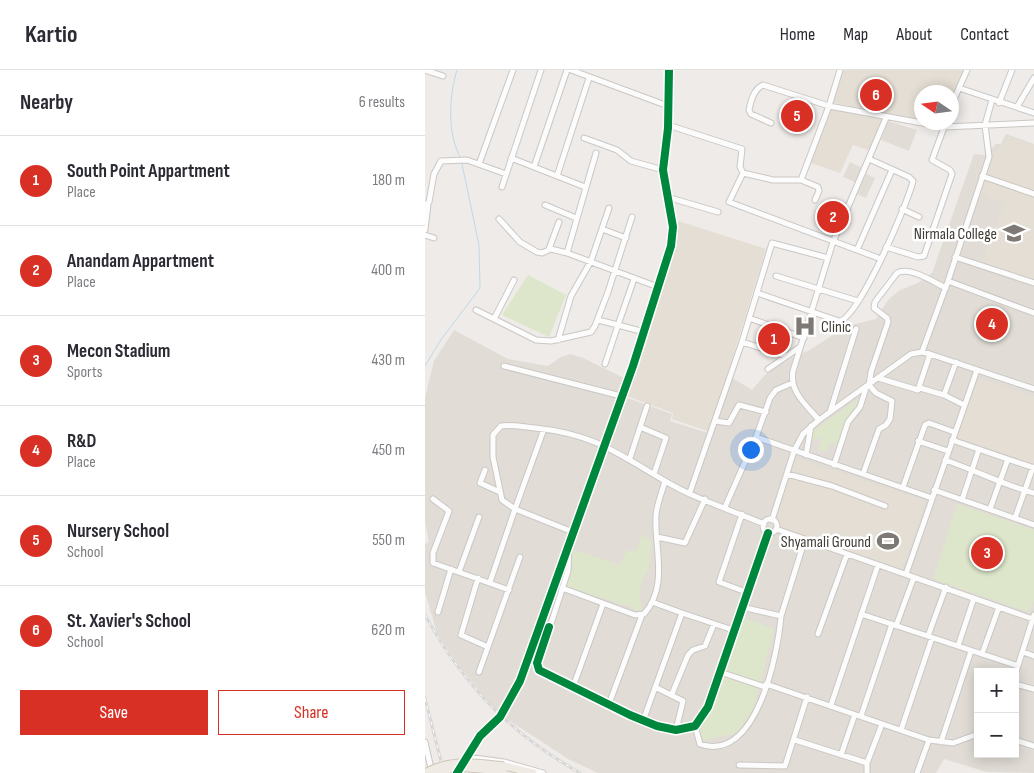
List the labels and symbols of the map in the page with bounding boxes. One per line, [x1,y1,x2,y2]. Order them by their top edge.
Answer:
pin: 6 [860,76,892,114]
north arrow [914,85,959,130]
pin: 5 [781,97,813,135]
pin: 2 [817,198,849,236]
school or university icon: Nirmala College [1001,220,1027,246]
place label: Nirmala College [914,225,997,244]
pin: 4 [976,305,1008,343]
hospital icon: Clinic [792,313,818,339]
place label: Clinic [821,318,851,337]
pin: 1 [758,320,790,358]
your location [738,437,764,463]
sports icon: Shyamali Ground [875,528,901,554]
place label: Shyamali Ground [781,533,871,552]
pin: 3 [971,534,1003,572]

